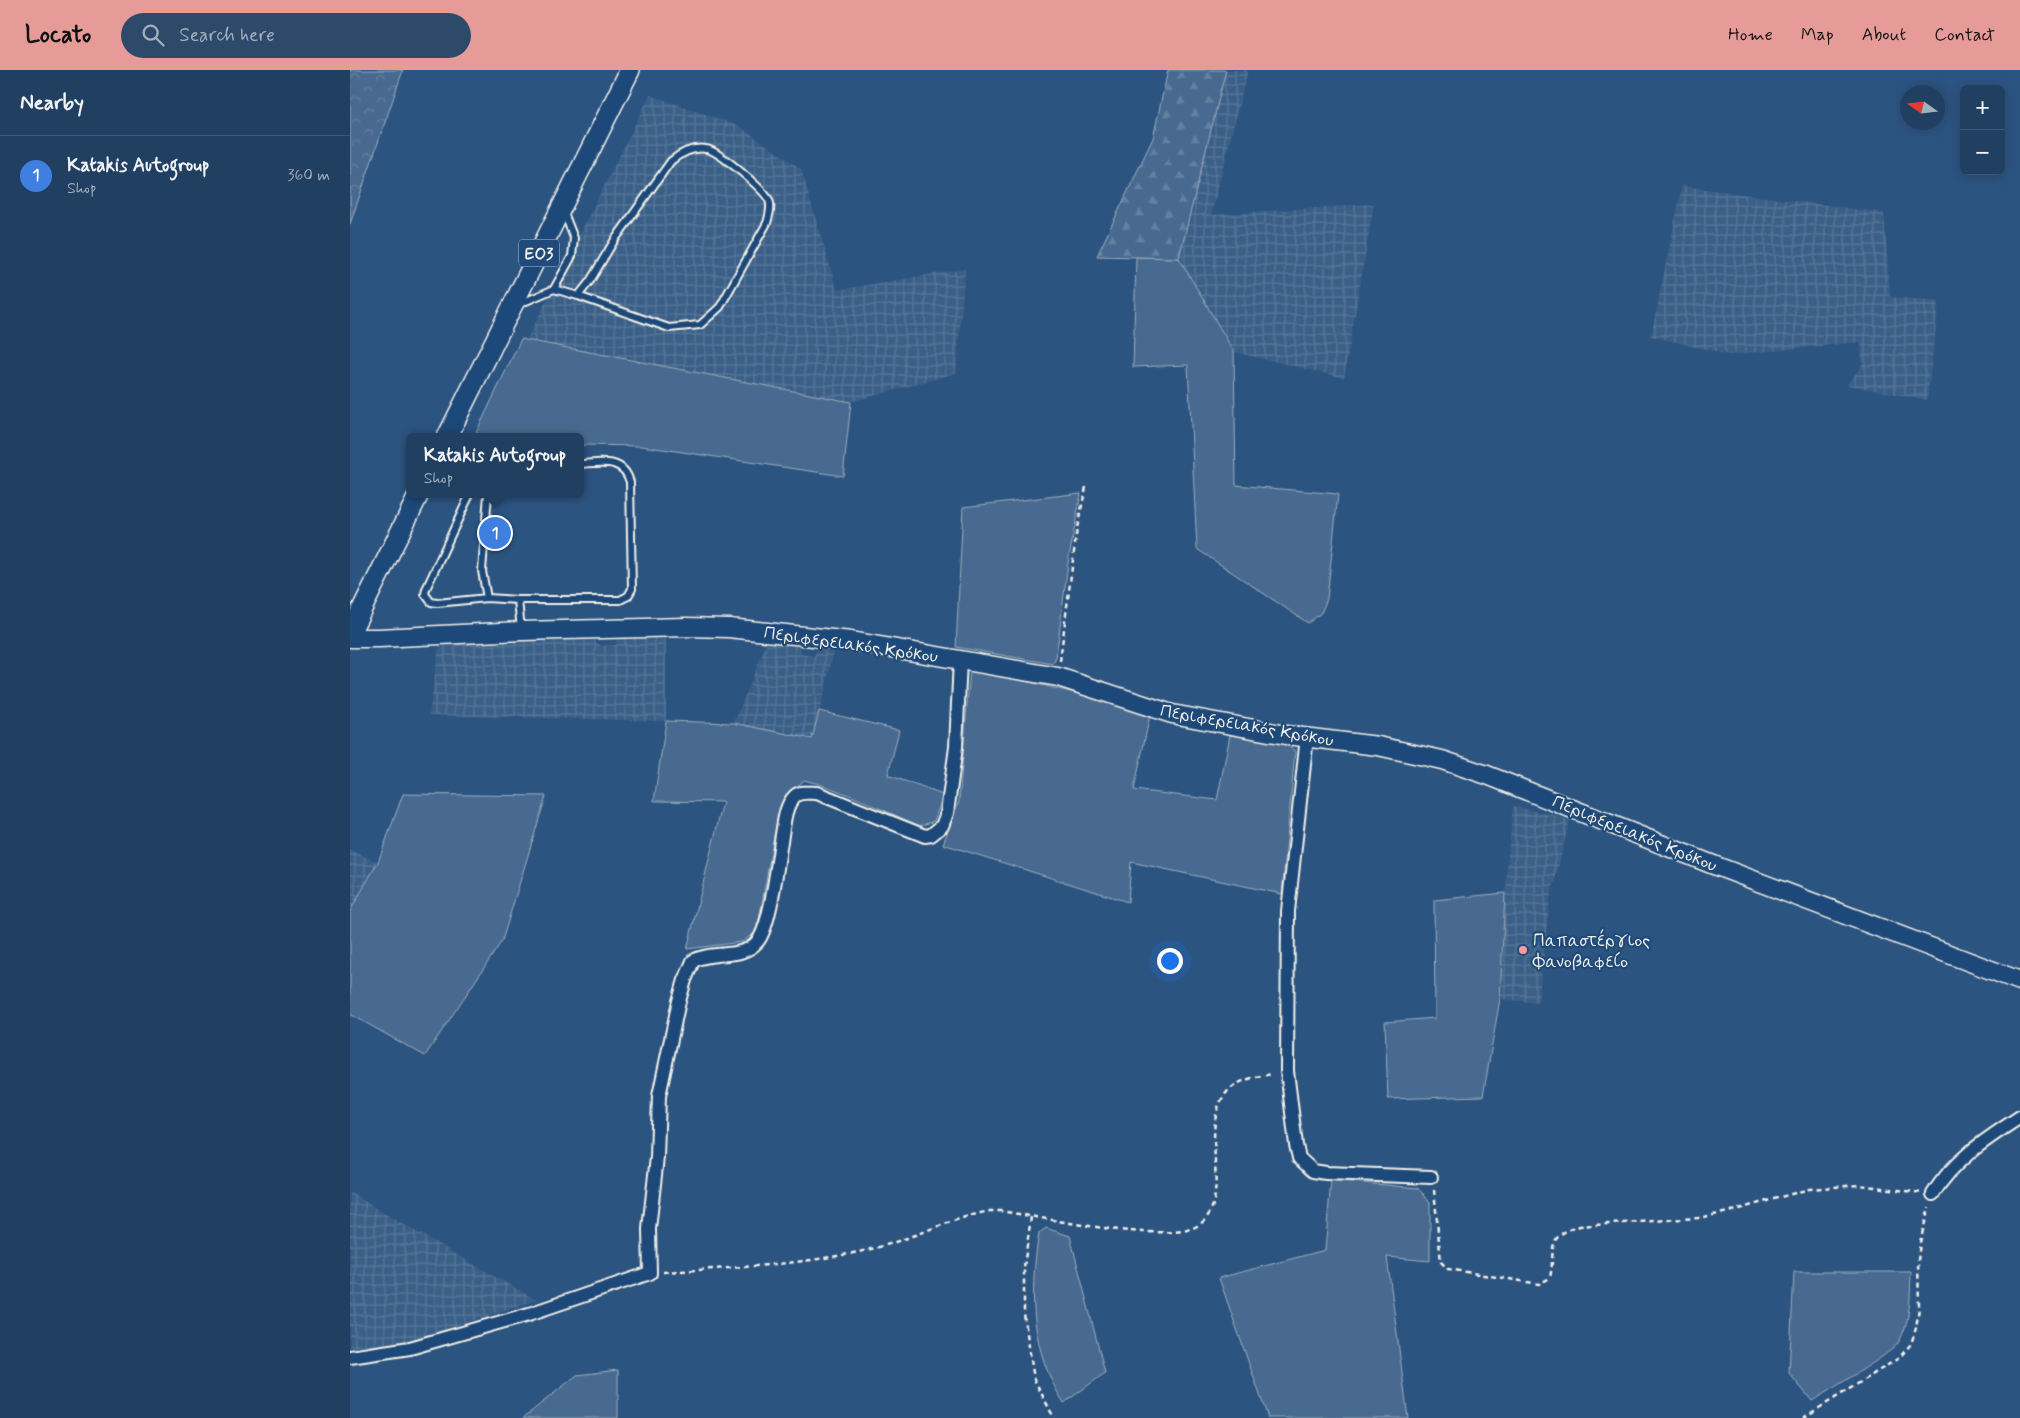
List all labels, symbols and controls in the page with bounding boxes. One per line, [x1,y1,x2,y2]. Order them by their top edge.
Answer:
search box [121,13,471,58]
text: Locato [25,20,91,51]
icon: search [139,21,167,49]
text: Search here [179,23,275,48]
text: Home [1728,23,1773,47]
text: Map [1801,23,1834,47]
text: About [1862,23,1906,47]
text: Contact [1934,23,1995,47]
north arrow [1900,85,1945,130]
map controls [1960,85,2005,175]
button: + [1960,85,2005,130]
text: Nearby [20,89,84,117]
button: − [1960,130,2005,175]
text: Katakis Autogroup [67,153,210,178]
text: 1 [32,165,40,186]
text: 360 m [287,165,330,186]
text: Shop [67,178,96,199]
road number: ΕΟ3 [519,240,559,267]
popup [406,433,584,498]
text: Katakis Autogroup [424,443,566,468]
text: Shop [424,468,453,489]
pin: 1 [479,514,511,552]
street label: Περιφερειακός Κρόκου [762,621,939,669]
street label: Περιφερειακός Κρόκου [1158,699,1335,753]
street label: Περιφερειακός Κρόκου [1549,790,1721,878]
place label: Παπαστέργιος Φανοβαφείο [1532,928,1650,974]
marker: Παπαστέργιος Φανοβαφείο [1517,944,1529,956]
your location [1157,948,1183,974]

